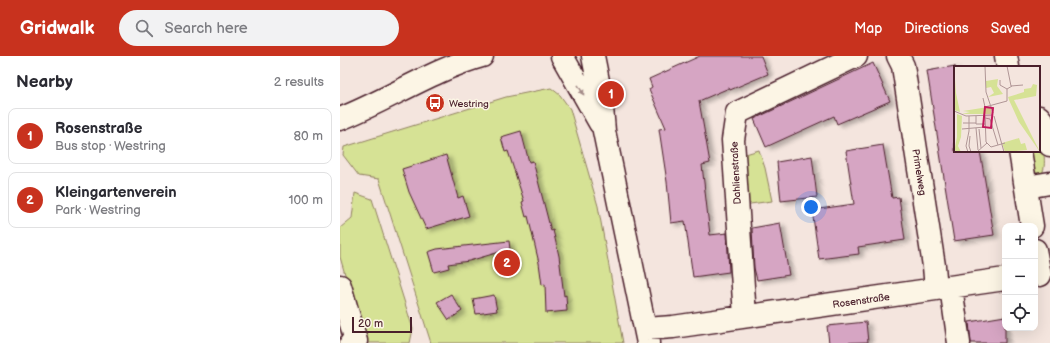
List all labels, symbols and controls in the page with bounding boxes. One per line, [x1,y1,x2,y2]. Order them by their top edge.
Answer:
search box [119,10,399,46]
text: Gridwalk [20,17,95,40]
icon: search [133,17,155,39]
text: Search here [165,19,248,38]
text: Map [854,20,882,37]
text: Directions [904,20,969,37]
text: Saved [991,20,1030,37]
inset map [954,66,1040,152]
text: Nearby [16,72,73,92]
text: 2 results [274,74,324,90]
pin: 1 [598,79,624,109]
one-way arrow [578,84,585,96]
bus stop icon: Westring [424,92,446,114]
place label: Westring [449,98,489,110]
text: Rosenstraße [55,119,142,138]
text: 1 [27,128,33,144]
text: 80 m [294,128,323,144]
text: Bus stop · Westring [55,138,166,154]
street label: Dahlienstraße [728,141,744,205]
street label: Primelweg [909,148,929,197]
text: Kleingartenverein [55,183,177,202]
text: 2 [26,192,34,208]
text: 100 m [288,192,323,208]
your location [801,197,821,217]
text: Park · Westring [55,202,141,218]
map controls [1002,223,1038,331]
button: + [1002,223,1038,259]
pin: 2 [494,248,520,278]
button: − [1002,259,1038,295]
street label: Rosenstraße [832,291,891,311]
button: locate [1002,295,1038,331]
scale bar [352,315,412,334]
text: 20 m [358,317,383,330]

